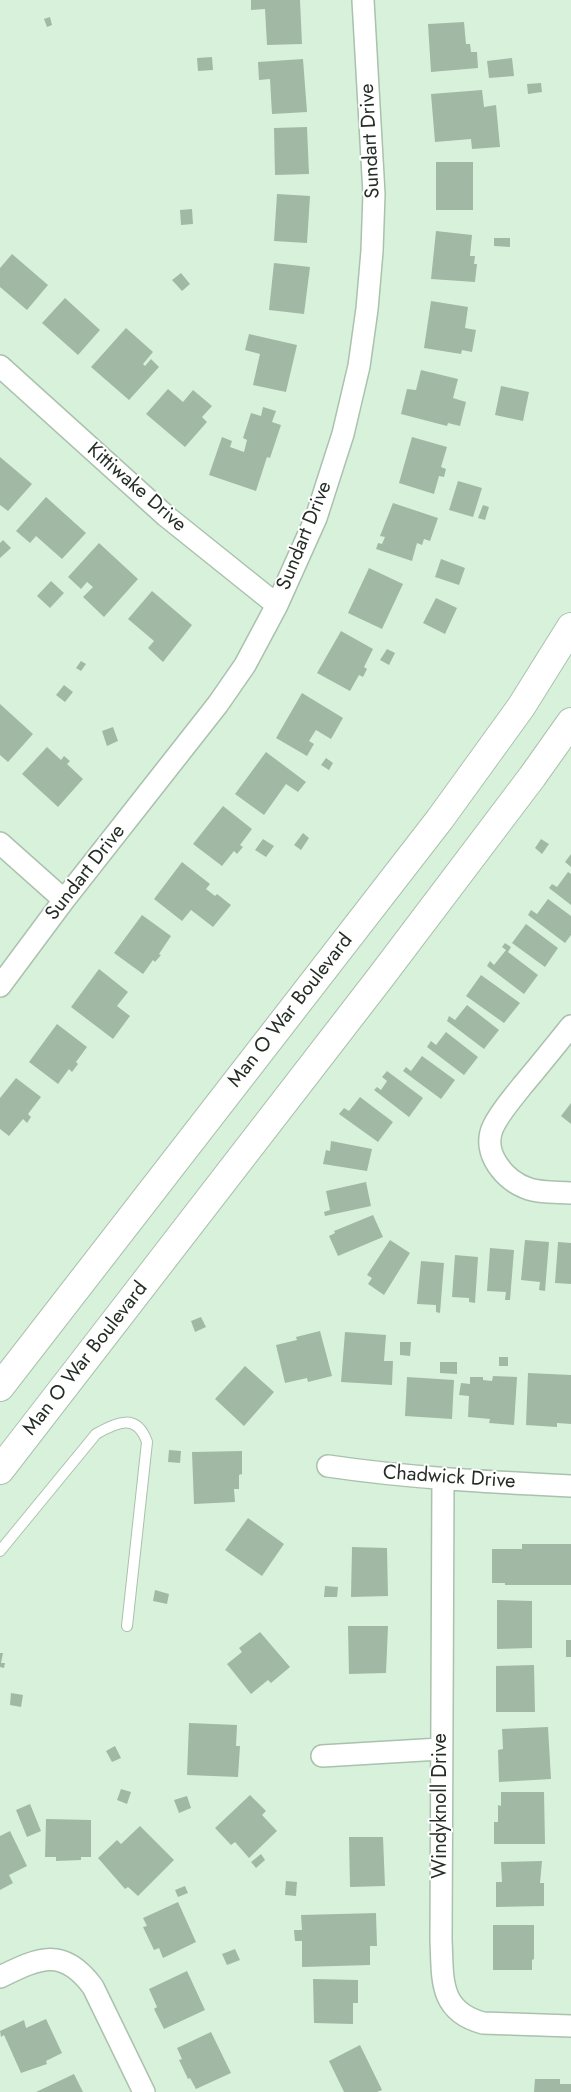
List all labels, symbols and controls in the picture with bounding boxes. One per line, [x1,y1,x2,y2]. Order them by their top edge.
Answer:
street label: Sundart Drive [356,83,386,199]
street label: Kittiwake Drive [81,438,191,538]
street label: Sundart Drive [272,478,338,594]
street label: Sundart Drive [41,820,131,926]
street label: Man O War Boulevard [224,929,358,1093]
street label: Man O War Boulevard [19,1277,153,1441]
street label: Chadwick Drive [382,1461,516,1495]
street label: Windyknoll Drive [429,1733,453,1879]

